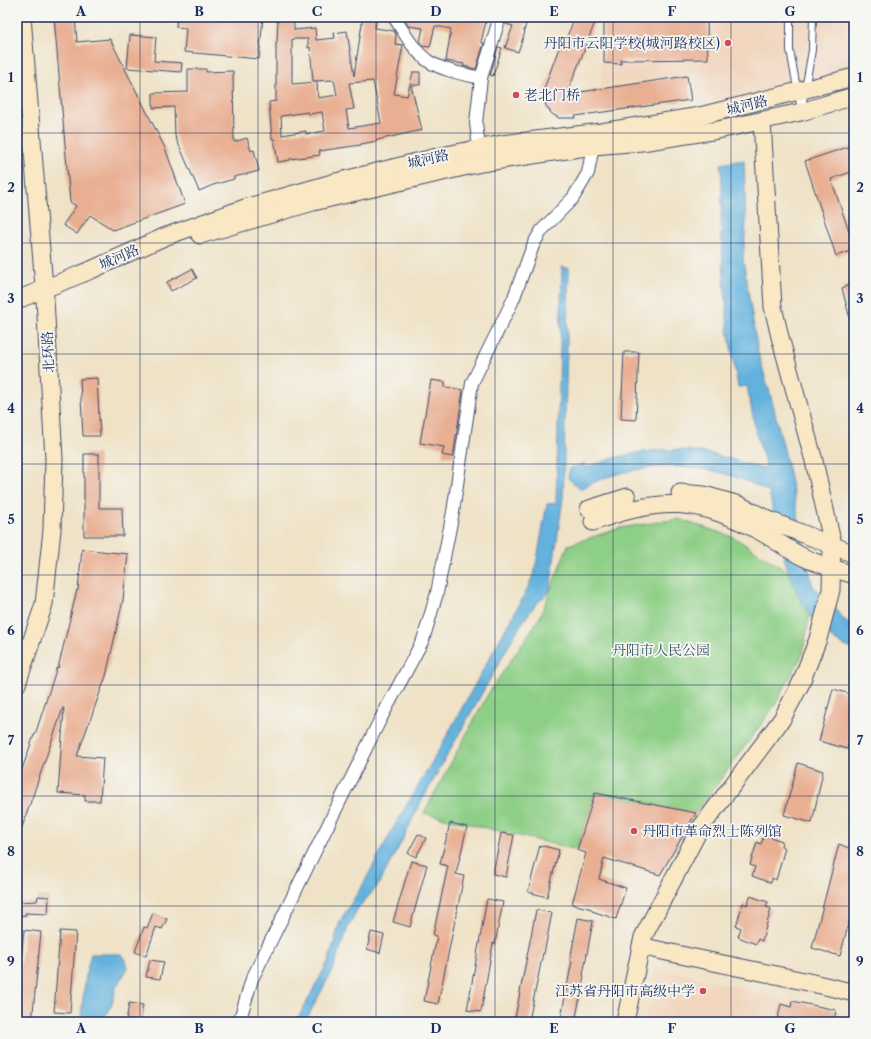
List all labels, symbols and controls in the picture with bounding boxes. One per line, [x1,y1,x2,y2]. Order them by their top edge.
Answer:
text: A [75,3,87,19]
text: B [194,3,204,19]
text: C [312,3,322,19]
text: D [430,3,442,19]
text: E [549,3,559,19]
text: F [668,3,677,19]
text: G [784,3,796,19]
place label: 丹阳市云阳学校(城河路校区) [544,34,720,52]
marker: 丹阳市云阳学校(城河路校区) [723,38,733,48]
text: 1 [8,69,14,85]
text: 1 [857,69,863,85]
place label: 老北门桥 [524,86,580,104]
marker: 老北门桥 [511,90,521,100]
street label: 城河路 [724,91,770,119]
street label: 城河路 [406,146,450,172]
text: 2 [7,179,15,195]
text: 2 [856,179,864,195]
street label: 城河路 [96,240,142,274]
text: 3 [7,290,15,306]
text: 3 [856,290,864,306]
street label: 北环路 [38,331,58,373]
text: 4 [7,400,15,416]
text: 4 [856,400,864,416]
text: 5 [7,511,15,527]
text: 5 [856,511,864,527]
text: 6 [7,622,15,638]
text: 6 [856,622,864,638]
park label: 丹阳市人民公园 [612,641,710,659]
text: 7 [8,732,15,748]
text: 7 [857,732,864,748]
place label: 丹阳市革命烈士陈列馆 [642,822,782,840]
marker: 丹阳市革命烈士陈列馆 [629,826,639,836]
text: 8 [7,843,15,859]
text: 8 [856,843,864,859]
text: 9 [7,953,15,969]
text: 9 [856,953,864,969]
place label: 江苏省丹阳市高级中学 [555,982,695,1000]
marker: 江苏省丹阳市高级中学 [698,986,708,996]
text: A [75,1020,87,1036]
text: B [194,1020,204,1036]
text: C [312,1020,322,1036]
text: D [430,1020,442,1036]
text: E [549,1020,559,1036]
text: F [668,1020,677,1036]
text: G [784,1020,796,1036]

